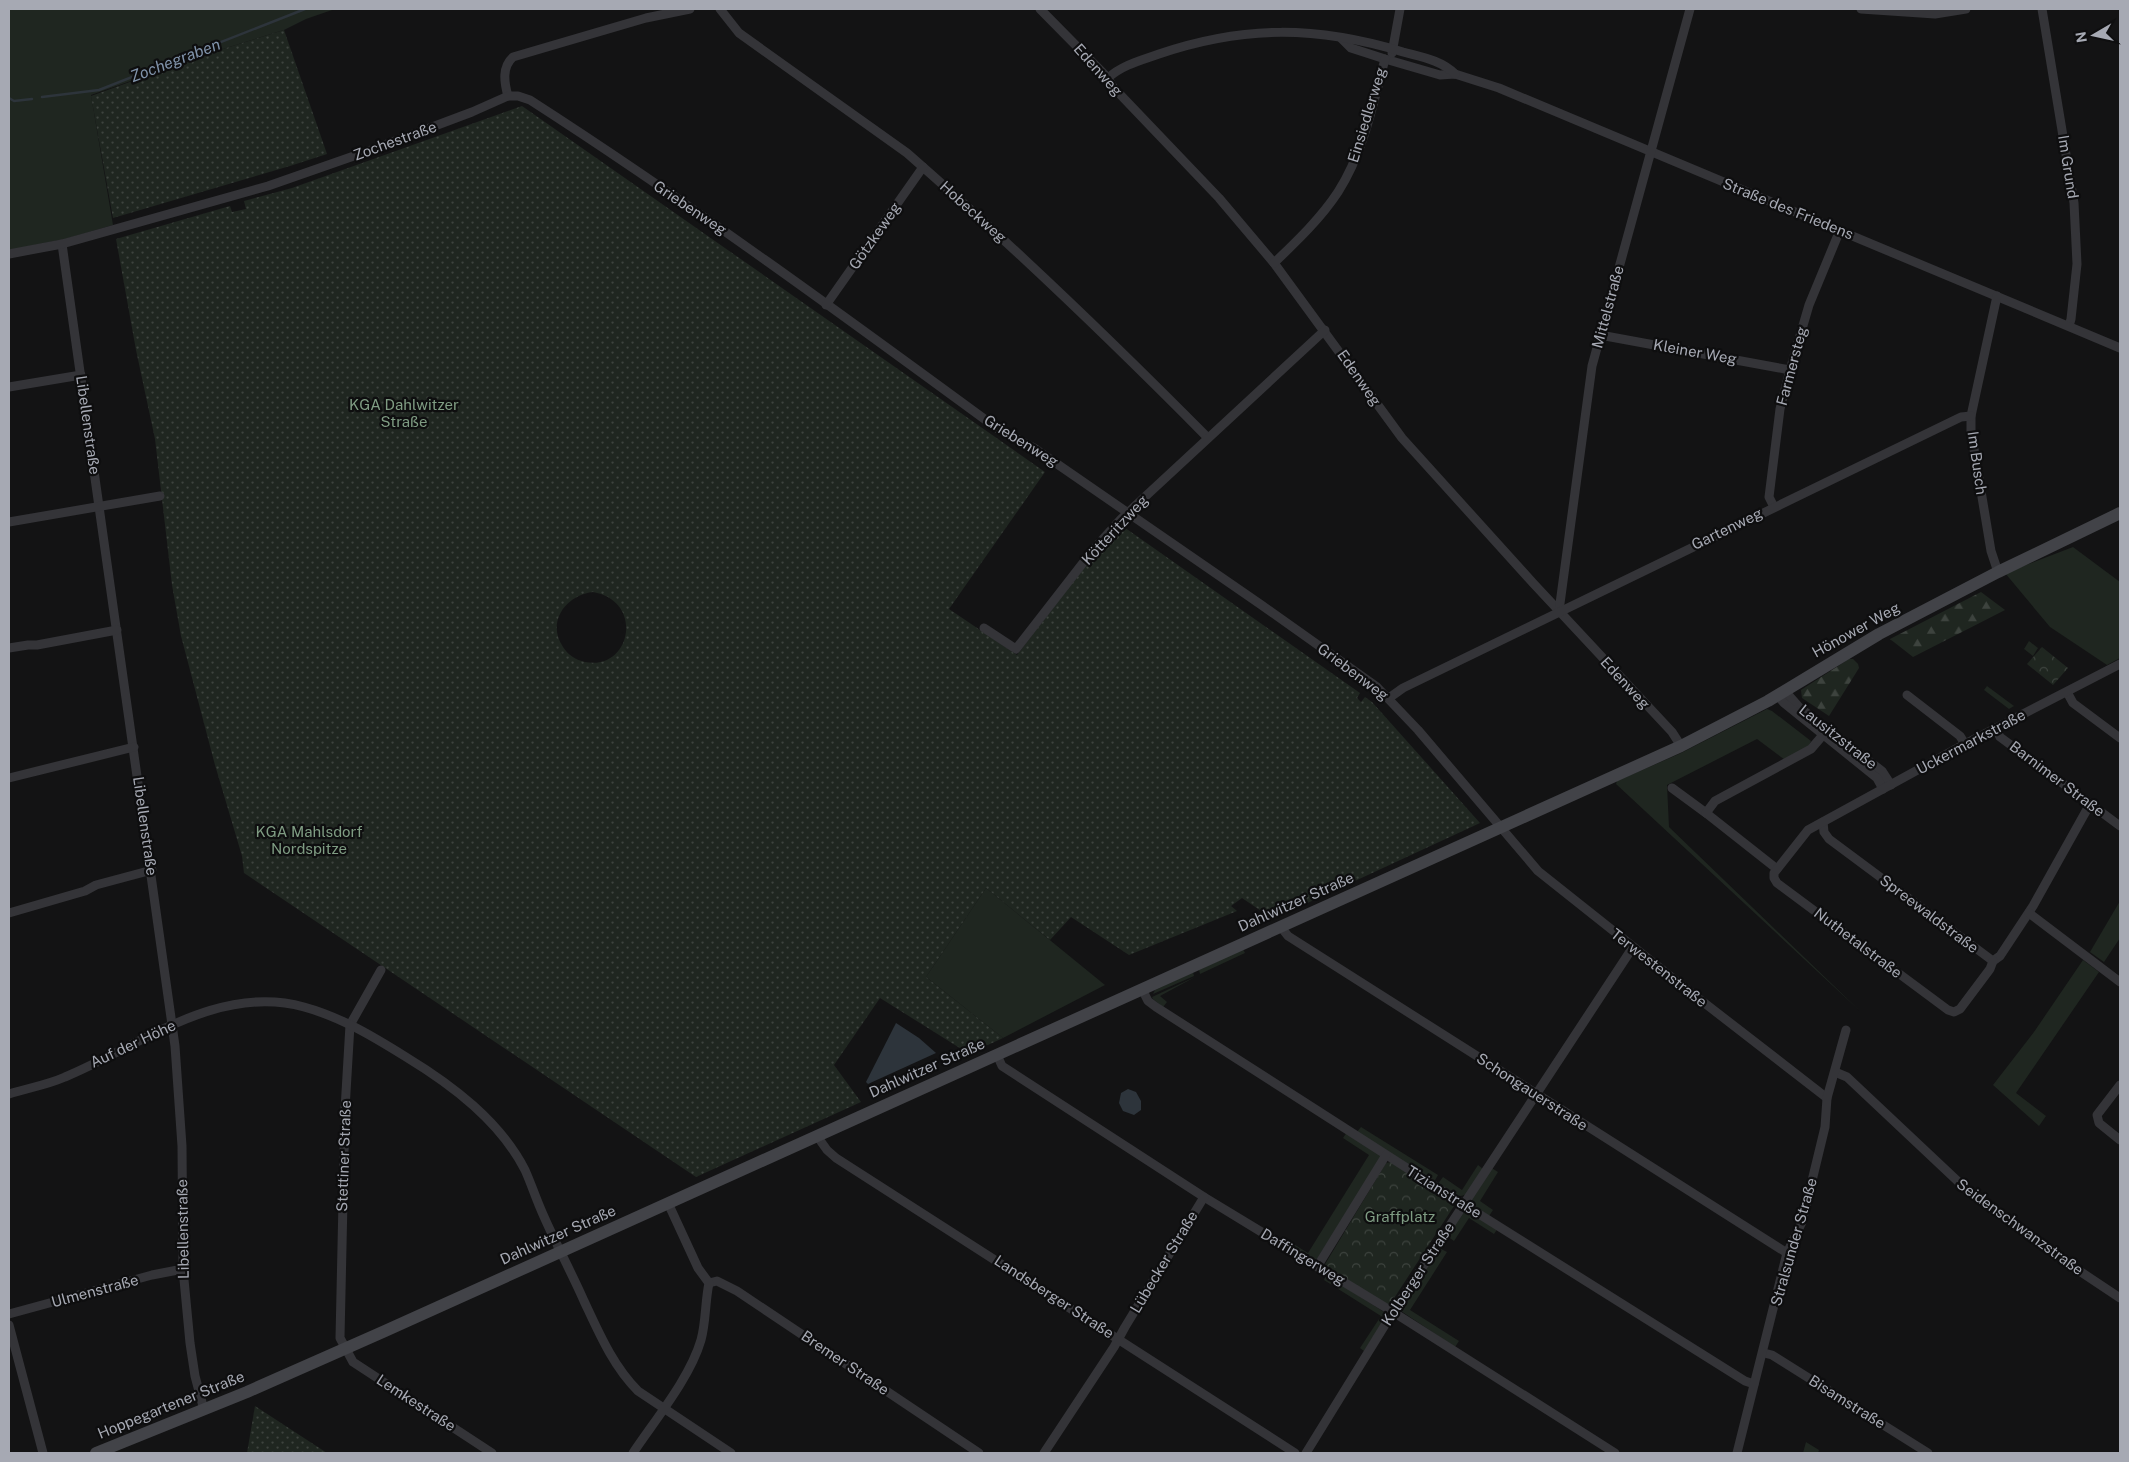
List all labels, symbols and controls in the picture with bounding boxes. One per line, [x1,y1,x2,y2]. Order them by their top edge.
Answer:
north arrow [2069,10,2119,60]
text: N [2072,30,2090,44]
water label: Zochegraben [127,35,223,86]
street label: Edenweg [1071,40,1126,99]
street label: Einsiedlerweg [1344,65,1389,164]
street label: Zochestraße [351,118,439,163]
street label: Im Grund [2055,134,2082,200]
street label: Straße des Friedens [1720,175,1856,243]
street label: Griebenweg [651,177,730,238]
street label: Hobeckweg [937,177,1010,246]
street label: Götzkeweg [845,199,904,273]
street label: Mittelstraße [1588,264,1627,350]
street label: Farmersteg [1773,325,1810,407]
street label: Kleiner Weg [1652,336,1738,367]
street label: Edenweg [1334,346,1385,409]
street label: Libellenstraße [73,374,104,476]
park label: KGA Dahlwitzer Straße [349,396,459,430]
street label: Griebenweg [981,411,1061,470]
street label: Im Busch [1965,430,1990,496]
street label: Kötteritzweg [1078,491,1151,568]
street label: Gartenweg [1689,504,1765,553]
street label: Hönower Weg [1809,598,1903,661]
street label: Griebenweg [1315,639,1392,704]
street label: Edenweg [1597,653,1654,712]
street label: Lausitzstraße [1796,701,1881,772]
street label: Uckermarkstraße [1913,706,2028,777]
street label: Barnimer Straße [2006,737,2108,820]
street label: Libellenstraße [130,775,161,877]
park label: KGA Mahlsdorf Nordspitze [255,823,363,857]
street label: Dahlwitzer Straße [1235,868,1356,935]
street label: Spreewaldstraße [1877,871,1982,956]
street label: Nuthetalstraße [1811,904,1906,981]
street label: Terwestenstraße [1608,925,1711,1010]
street label: Auf der Höhe [87,1016,178,1071]
street label: Dahlwitzer Straße [866,1034,987,1101]
street label: Schongauerstraße [1474,1049,1591,1134]
street label: Stettiner Straße [333,1100,354,1212]
street label: Tizianstraße [1404,1162,1485,1221]
street label: Seidenschwanzstraße [1954,1175,2087,1278]
street label: Stralsunder Straße [1767,1176,1820,1308]
street label: Libellenstraße [173,1179,192,1279]
street label: Dahlwitzer Straße [497,1201,618,1268]
street label: Lübecker Straße [1126,1208,1201,1316]
park label: Graffplatz [1365,1208,1435,1225]
street label: Kolberger Straße [1378,1219,1457,1329]
street label: Daffingerweg [1258,1225,1348,1288]
street label: Landsberger Straße [991,1252,1117,1342]
street label: Ulmenstraße [49,1271,140,1310]
street label: Bremer Straße [798,1327,892,1398]
street label: Hoppegartener Straße [95,1367,247,1442]
street label: Lemkestraße [374,1371,459,1434]
street label: Bisamstraße [1806,1371,1889,1432]

